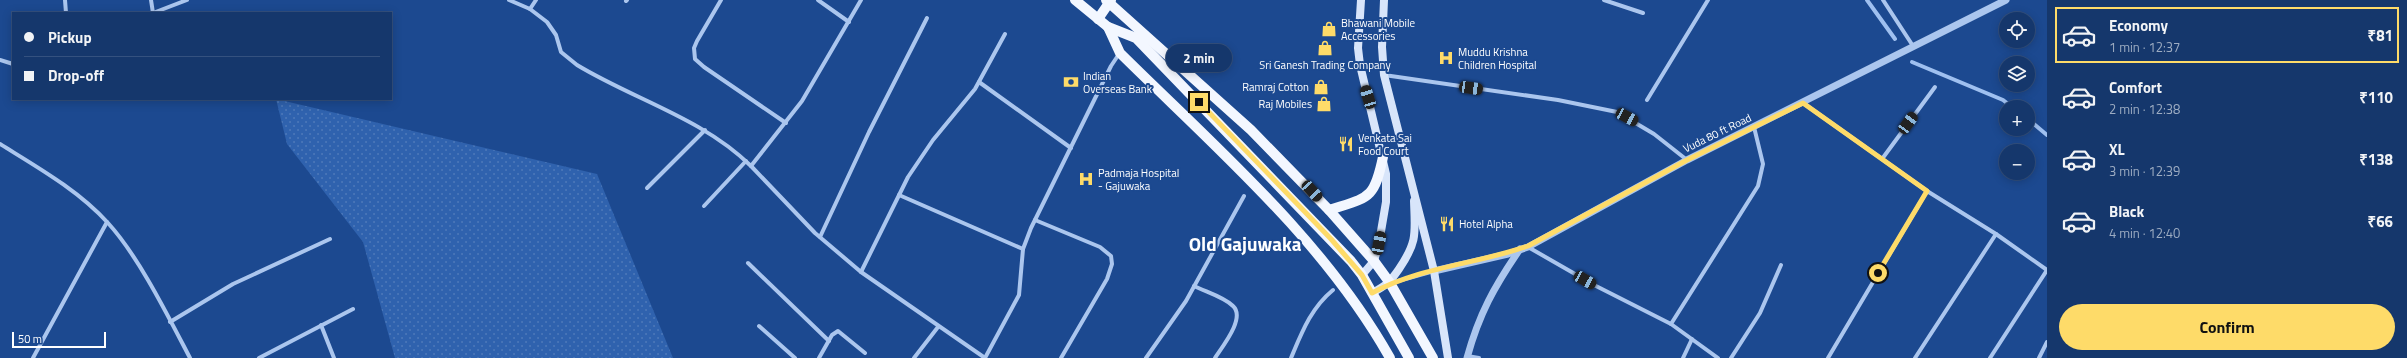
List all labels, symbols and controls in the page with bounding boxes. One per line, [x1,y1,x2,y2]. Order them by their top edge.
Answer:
map controls [1999,12,2035,180]
button: locate [1999,12,2035,48]
text: Economy [2109,14,2168,37]
place label: Bhawani Mobile Accessories [1341,15,1415,44]
icon: car [2061,17,2097,53]
shop icon: Bhawani Mobile Accessories [1320,20,1338,38]
text: ₹81 [2368,24,2393,47]
text: Pickup [48,26,92,49]
text: 1 min · 12:37 [2109,37,2180,57]
shop icon: Sri Ganesh Trading Company [1316,39,1334,57]
callout: 2 min [1166,44,1232,72]
place label: Muddu Krishna Children Hospital [1458,44,1537,73]
text: 2 min [1183,48,1215,68]
hospital icon: Muddu Krishna Children Hospital [1437,49,1455,67]
button: layers [1999,56,2035,92]
place label: Sri Ganesh Trading Company [1259,57,1391,73]
text: Drop-off [48,64,104,87]
place label: Indian Overseas Bank [1083,68,1153,97]
bank icon: Indian Overseas Bank [1062,73,1080,91]
text: Comfort [2109,76,2162,99]
shop icon: Ramraj Cotton [1312,78,1330,96]
place label: Ramraj Cotton [1242,79,1309,95]
icon: car [2061,79,2097,115]
car [1458,80,1484,96]
car [1359,84,1377,110]
text: ₹110 [2359,86,2393,109]
route end [1190,93,1208,111]
shop icon: Raj Mobiles [1315,95,1333,113]
place label: Raj Mobiles [1258,96,1312,112]
text: 2 min · 12:38 [2109,99,2180,119]
button: + [1999,100,2035,136]
car [1614,106,1640,128]
street label: Vuda 80 ft Road [1680,109,1754,156]
car [1896,110,1920,136]
place label: Venkata Sai Food Court [1358,130,1412,159]
restaurant icon: Venkata Sai Food Court [1337,135,1355,153]
text: XL [2109,138,2125,161]
icon: car [2061,141,2097,177]
button: − [1999,144,2035,180]
text: ₹138 [2359,148,2393,171]
text: 3 min · 12:39 [2109,161,2180,181]
place label: Padmaja Hospital - Gajuwaka [1098,165,1179,194]
hospital icon: Padmaja Hospital - Gajuwaka [1077,170,1095,188]
car [1299,178,1325,204]
text: Black [2109,200,2144,223]
icon: car [2061,203,2097,239]
text: ₹66 [2368,210,2393,233]
restaurant icon: Hotel Alpha [1438,215,1456,233]
place label: Hotel Alpha [1459,216,1513,232]
text: 4 min · 12:40 [2109,223,2180,243]
district label: Old Gajuwaka [1189,229,1302,258]
car [1371,230,1387,256]
route start [1869,264,1887,282]
car [1572,269,1598,291]
button: Confirm [2059,304,2395,350]
scale bar [12,330,106,349]
text: 50 m [18,331,42,347]

